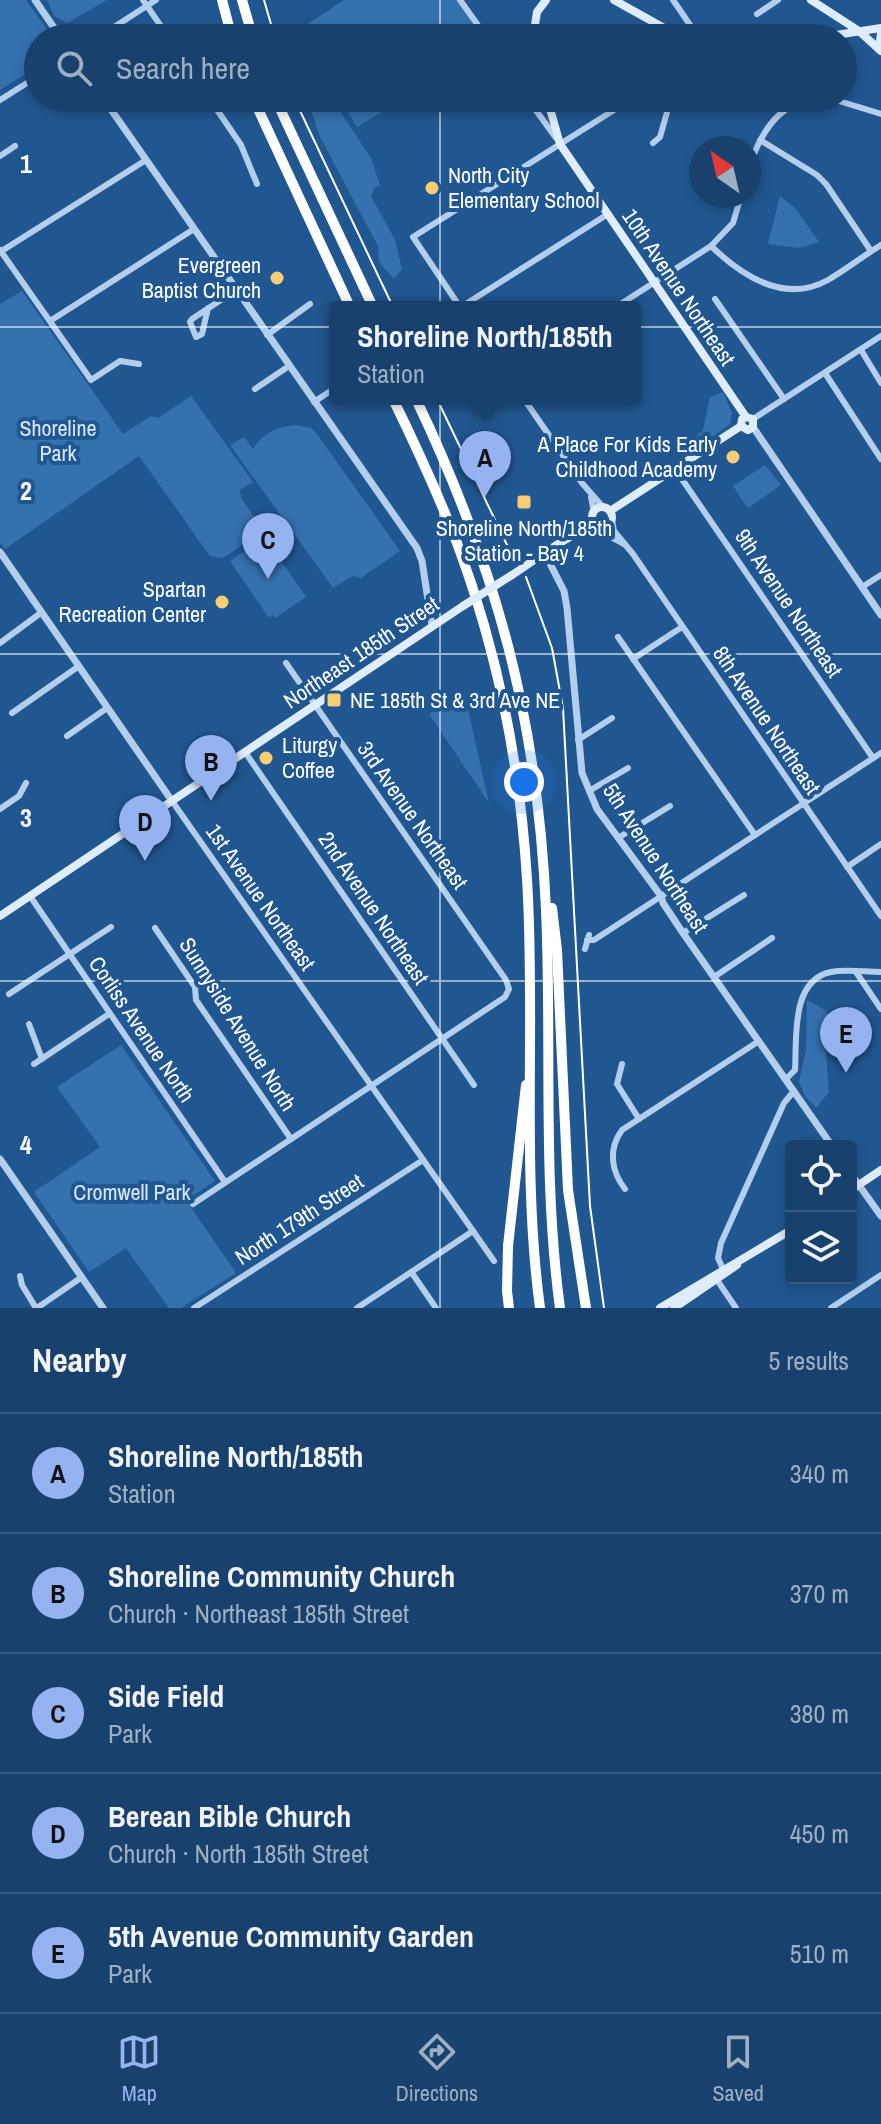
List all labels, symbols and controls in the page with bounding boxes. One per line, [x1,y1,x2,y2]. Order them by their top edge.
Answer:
search box [24,24,857,112]
icon: search [52,46,96,90]
text: Search here [116,48,250,88]
north arrow [689,136,761,208]
text: 1 [20,146,32,181]
place label: North City Elementary School [448,160,599,215]
marker: North City Elementary School [423,179,441,197]
street label: 10th Avenue Northeast [615,203,743,371]
place label: Evergreen Baptist Church [142,250,261,305]
marker: Evergreen Baptist Church [268,269,286,287]
popup [329,301,641,405]
text: Shoreline North/185th [357,316,613,356]
text: Station [357,356,425,391]
park label: Shoreline Park [19,413,97,468]
place label: A Place For Kids Early Childhood Academy [536,429,717,484]
pin: A [459,431,511,497]
marker: A Place For Kids Early Childhood Academy [724,448,742,466]
text: 2 [20,473,32,508]
marker: Shoreline North/185th Station - Bay 4 [515,493,533,511]
pin: C [242,513,294,579]
place label: Shoreline North/185th Station - Bay 4 [436,513,612,568]
street label: 9th Avenue Northeast [728,523,850,683]
place label: Spartan Recreation Center [59,574,206,629]
street label: Northeast 185th Street [277,589,445,715]
marker: Spartan Recreation Center [213,593,231,611]
street label: 8th Avenue Northeast [706,640,828,800]
place label: NE 185th St & 3rd Ave NE [350,685,560,715]
marker: NE 185th St & 3rd Ave NE [325,691,343,709]
place label: Liturgy Coffee [282,730,337,785]
pin: B [185,735,237,801]
street label: 3rd Avenue Northeast [351,735,475,895]
marker: Liturgy Coffee [257,749,275,767]
your location [504,762,544,802]
street label: 5th Avenue Northeast [596,777,716,939]
pin: D [119,795,171,861]
text: 3 [20,800,32,835]
street label: 1st Avenue Northeast [199,818,323,976]
street label: 2nd Avenue Northeast [312,826,436,990]
street label: Sunnyside Avenue North [172,932,304,1116]
street label: Corliss Avenue North [82,950,202,1108]
pin: E [820,1007,872,1073]
text: 4 [20,1127,32,1162]
map controls [785,1140,857,1284]
button: locate [785,1140,857,1212]
street label: North 179th Street [229,1166,369,1272]
park label: Cromwell Park [73,1177,192,1207]
button: layers [785,1212,857,1284]
text: Nearby [32,1337,127,1383]
text: 5 results [768,1343,849,1378]
text: Shoreline North/185th [108,1436,364,1476]
text: A [50,1456,66,1491]
text: 340 m [790,1456,849,1491]
text: Station [108,1476,176,1511]
text: Shoreline Community Church [108,1556,455,1596]
text: B [50,1576,66,1611]
text: 370 m [790,1576,849,1611]
text: Church · Northeast 185th Street [108,1596,409,1631]
text: Side Field [108,1676,224,1716]
text: C [50,1696,66,1731]
text: 380 m [790,1696,849,1731]
text: Park [108,1716,152,1751]
text: Berean Bible Church [108,1796,351,1836]
text: D [50,1816,66,1851]
text: 450 m [790,1816,849,1851]
text: Church · North 185th Street [108,1836,369,1871]
text: 5th Avenue Community Garden [108,1916,474,1956]
text: E [51,1936,65,1971]
text: 510 m [790,1936,849,1971]
text: Park [108,1956,152,1991]
tab: Map [117,2030,161,2108]
tab: Directions [396,2030,478,2108]
tab: Saved [713,2030,764,2108]

